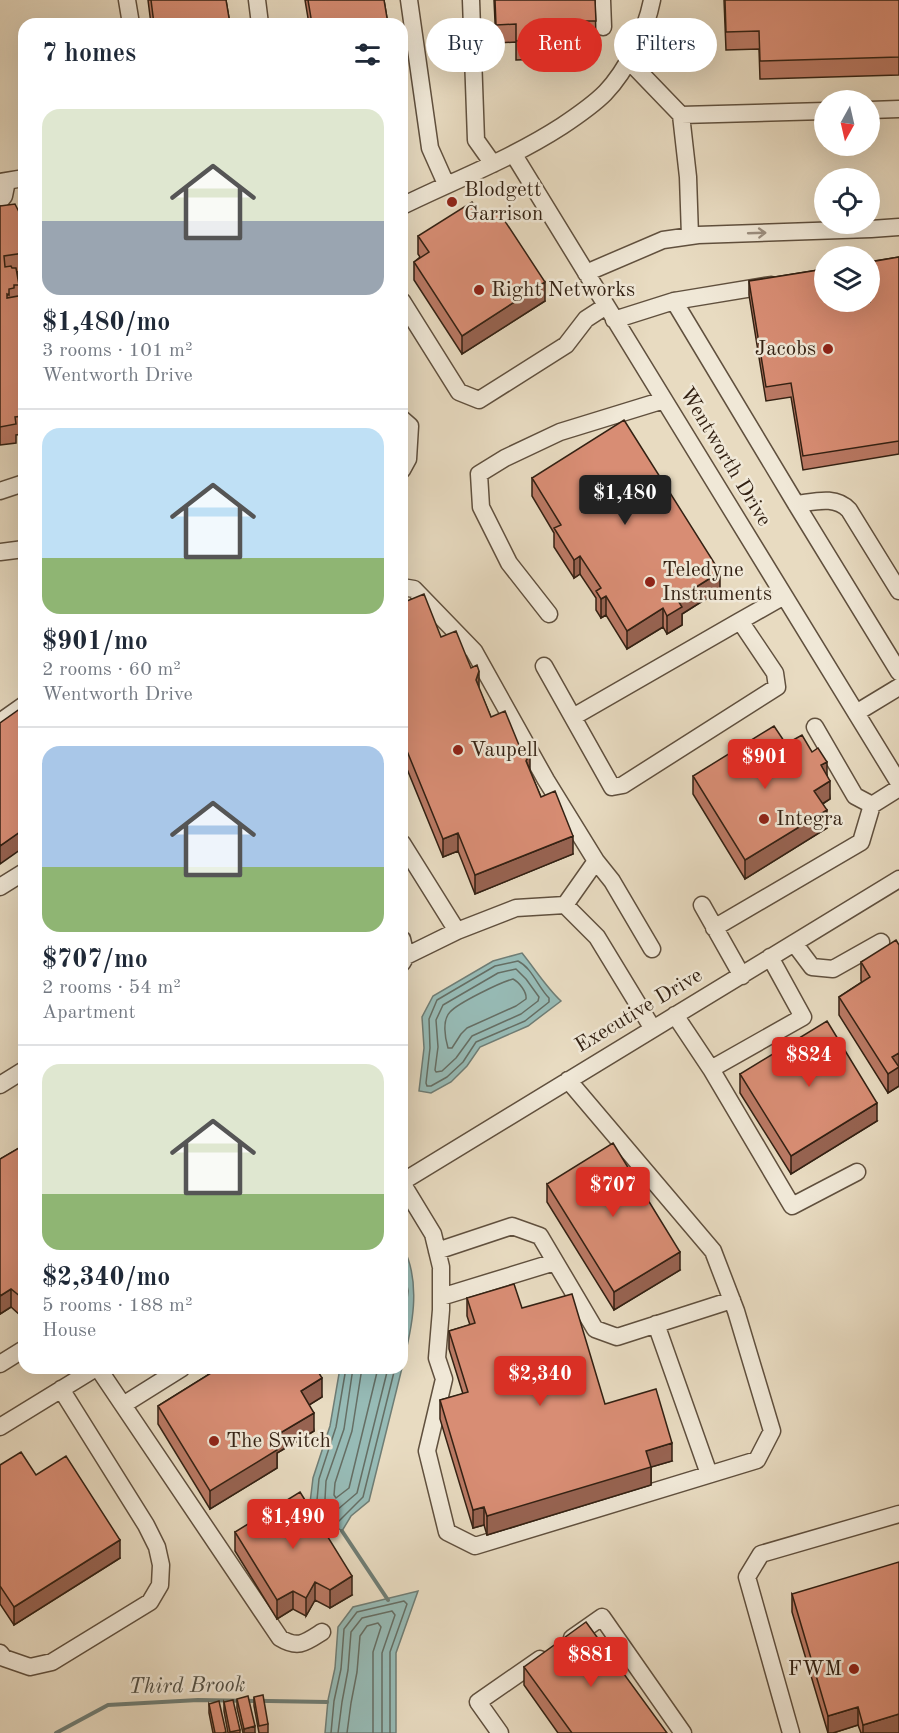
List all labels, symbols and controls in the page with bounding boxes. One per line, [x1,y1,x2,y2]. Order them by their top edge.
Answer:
chip: Buy [426,18,505,72]
chip: Rent [517,18,602,72]
chip: Filters [614,18,717,72]
icon: filters [351,38,384,71]
text: 7 homes [42,41,136,67]
north arrow [814,90,880,156]
map controls [814,90,880,312]
icon: home [159,148,267,256]
button: locate [814,168,880,234]
place label: Blodgett Garrison [464,180,543,225]
marker: Blodgett Garrison [445,195,459,209]
one-way arrow [746,227,766,239]
button: layers [814,246,880,312]
place label: Right Networks [491,280,635,301]
marker: Right Networks [472,283,486,297]
text: $1,480/mo [42,310,170,336]
place label: Jacobs [755,339,816,360]
text: 3 rooms · 101 m² [42,341,192,361]
marker: Jacobs [821,342,835,356]
text: Wentworth Drive [42,366,193,386]
street label: Wentworth Drive [675,384,775,530]
icon: home [159,467,267,575]
pin: $1,480 [576,475,674,526]
text: $1,480 [593,484,657,504]
place label: Teledyne Instruments [662,560,772,605]
marker: Teledyne Instruments [643,575,657,589]
text: $901/mo [42,629,148,655]
text: 2 rooms · 60 m² [42,660,181,680]
text: Wentworth Drive [42,685,193,705]
pin: $901 [729,739,801,790]
place label: Vaupell [470,740,538,761]
marker: Vaupell [451,743,465,757]
text: $901 [742,748,788,768]
icon: home [159,785,267,893]
place label: Integra [776,809,843,830]
marker: Integra [757,812,771,826]
text: $707/mo [42,947,148,973]
street label: Executive Drive [572,965,706,1057]
text: 2 rooms · 54 m² [42,978,181,998]
text: Apartment [42,1003,136,1023]
pin: $824 [773,1037,845,1088]
text: $824 [786,1046,832,1066]
icon: home [159,1103,267,1211]
pin: $707 [577,1167,649,1218]
text: $707 [590,1176,636,1196]
text: $2,340/mo [42,1265,170,1291]
text: 5 rooms · 188 m² [42,1296,192,1316]
text: House [42,1321,96,1341]
pin: $2,340 [491,1356,589,1407]
text: $2,340 [508,1365,572,1385]
place label: The Switch [226,1431,331,1452]
marker: The Switch [207,1434,221,1448]
pin: $1,490 [244,1499,342,1550]
text: $1,490 [261,1508,325,1528]
pin: $881 [555,1637,627,1688]
text: $881 [568,1646,614,1666]
place label: FWM [788,1659,842,1680]
marker: FWM [847,1662,861,1676]
water label: Third Brook [128,1674,246,1698]

